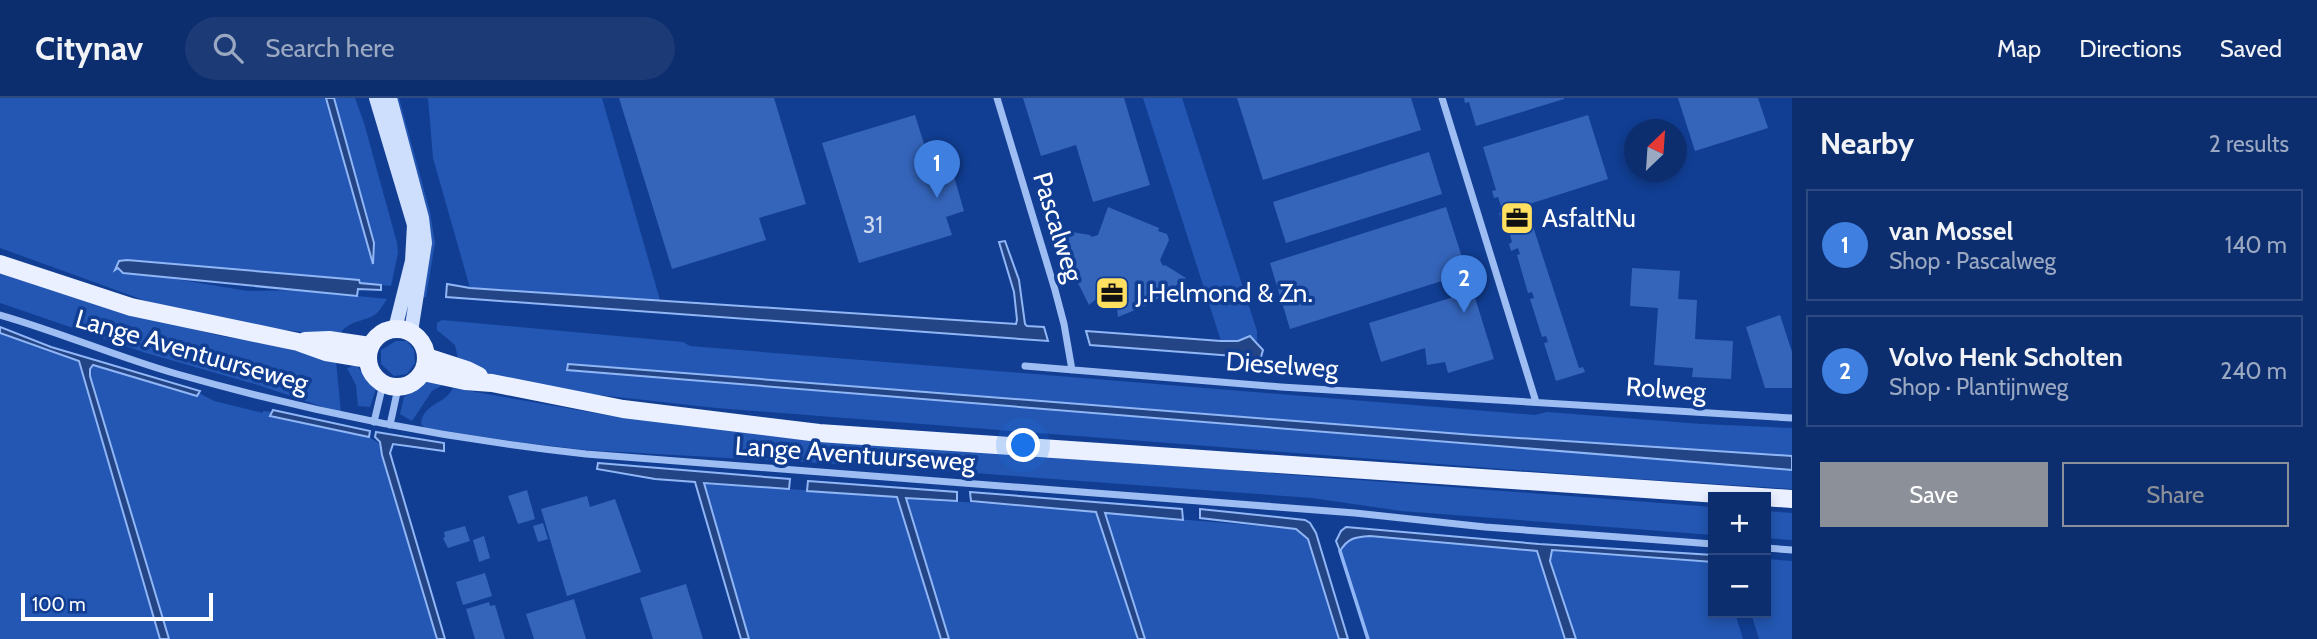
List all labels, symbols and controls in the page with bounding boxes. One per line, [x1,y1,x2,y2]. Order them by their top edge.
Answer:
search box [185,17,675,80]
text: Citynav [35,28,143,68]
icon: search [209,29,247,67]
text: Search here [265,32,394,64]
text: Map [1997,34,2041,63]
text: Directions [2079,34,2182,63]
text: Saved [2220,34,2282,63]
north arrow [1624,119,1687,182]
text: Nearby [1820,125,1914,162]
text: 2 results [2209,130,2289,158]
pin: 1 [914,140,960,198]
street label: Pascalweg [1026,168,1090,287]
office icon: AsfaltNu [1498,199,1536,237]
place label: AsfaltNu [1542,202,1636,234]
house number: 31 [863,211,883,239]
text: van Mossel [1889,215,2013,247]
text: 1 [1841,231,1849,259]
text: 140 m [2225,231,2287,259]
text: Shop · Pascalweg [1889,247,2056,275]
pin: 2 [1441,255,1487,313]
office icon: J.Helmond & Zn. [1093,274,1131,312]
place label: J.Helmond & Zn. [1135,277,1313,309]
street label: Lange Aventuurseweg [72,302,313,400]
text: Volvo Henk Scholten [1889,341,2123,373]
street label: Dieselweg [1225,345,1340,385]
text: 2 [1839,357,1851,385]
text: 240 m [2220,357,2287,385]
street label: Rolweg [1625,370,1708,408]
text: Shop · Plantijnweg [1889,373,2068,401]
your location [1006,428,1040,462]
street label: Lange Aventuurseweg [734,430,977,478]
button: Save [1820,462,2048,527]
button: Share [2062,462,2289,527]
map controls [1708,492,1771,618]
button: + [1708,492,1771,555]
button: − [1708,555,1771,618]
scale bar [21,590,214,622]
text: 100 m [32,593,86,616]

